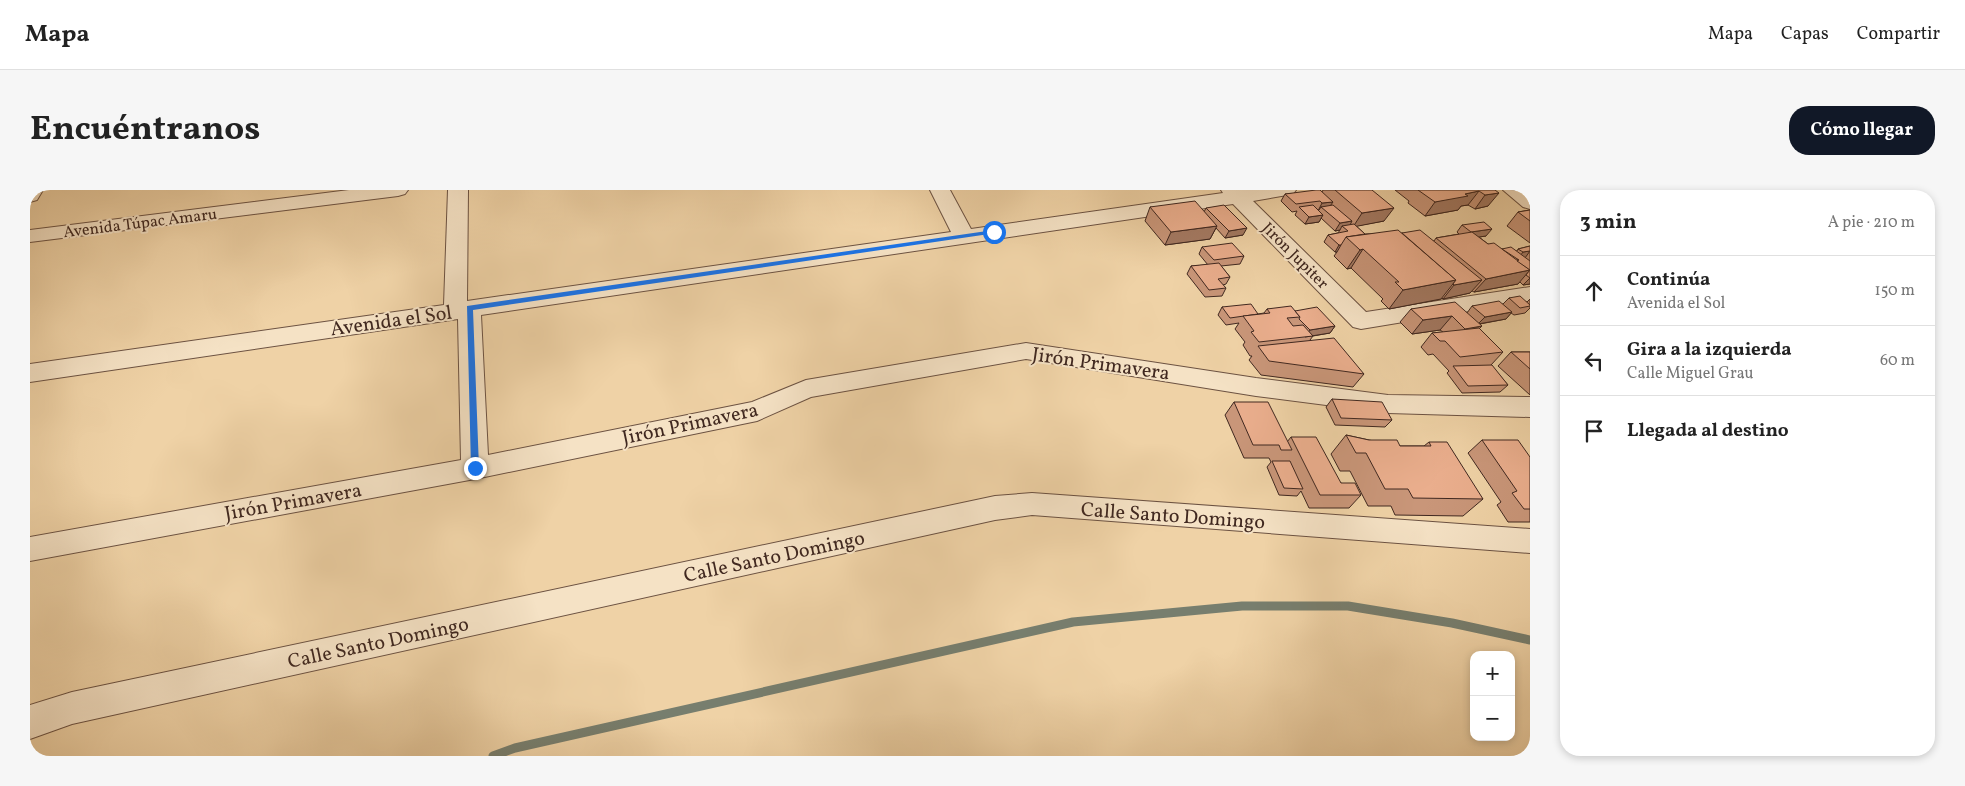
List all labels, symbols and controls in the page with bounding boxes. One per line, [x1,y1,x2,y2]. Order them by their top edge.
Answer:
text: Mapa [25,18,90,52]
text: Mapa [1708,22,1753,47]
text: Capas [1781,22,1829,47]
text: Compartir [1857,22,1940,47]
text: Encuéntranos [30,106,260,154]
button: Cómo llegar [1789,106,1935,155]
street label: Avenida Túpac Amaru [62,204,218,244]
text: 3 min [1580,208,1636,237]
text: A pie · 210 m [1828,212,1915,234]
street label: Jirón Jupiter [1256,218,1333,295]
route start [983,221,1006,244]
text: Continúa [1627,267,1710,293]
icon: ahead [1580,277,1608,305]
text: 150 m [1874,280,1915,302]
text: Avenida el Sol [1627,293,1725,315]
street label: Avenida el Sol [329,300,454,344]
text: Gira a la izquierda [1627,337,1792,363]
street label: Jirón Primavera [1030,341,1171,389]
icon: left [1580,347,1608,375]
text: 60 m [1880,350,1915,372]
text: Calle Miguel Grau [1627,363,1754,385]
street label: Jirón Primavera [620,397,761,453]
icon: arrive [1580,417,1608,445]
text: Llegada al destino [1627,418,1789,444]
route end [464,457,487,480]
street label: Jirón Primavera [223,477,364,529]
street label: Calle Santo Domingo [1080,497,1266,537]
street label: Calle Santo Domingo [681,525,868,591]
street label: Calle Santo Domingo [285,611,472,677]
map controls [1470,651,1515,741]
button: + [1470,651,1515,696]
button: − [1470,696,1515,741]

